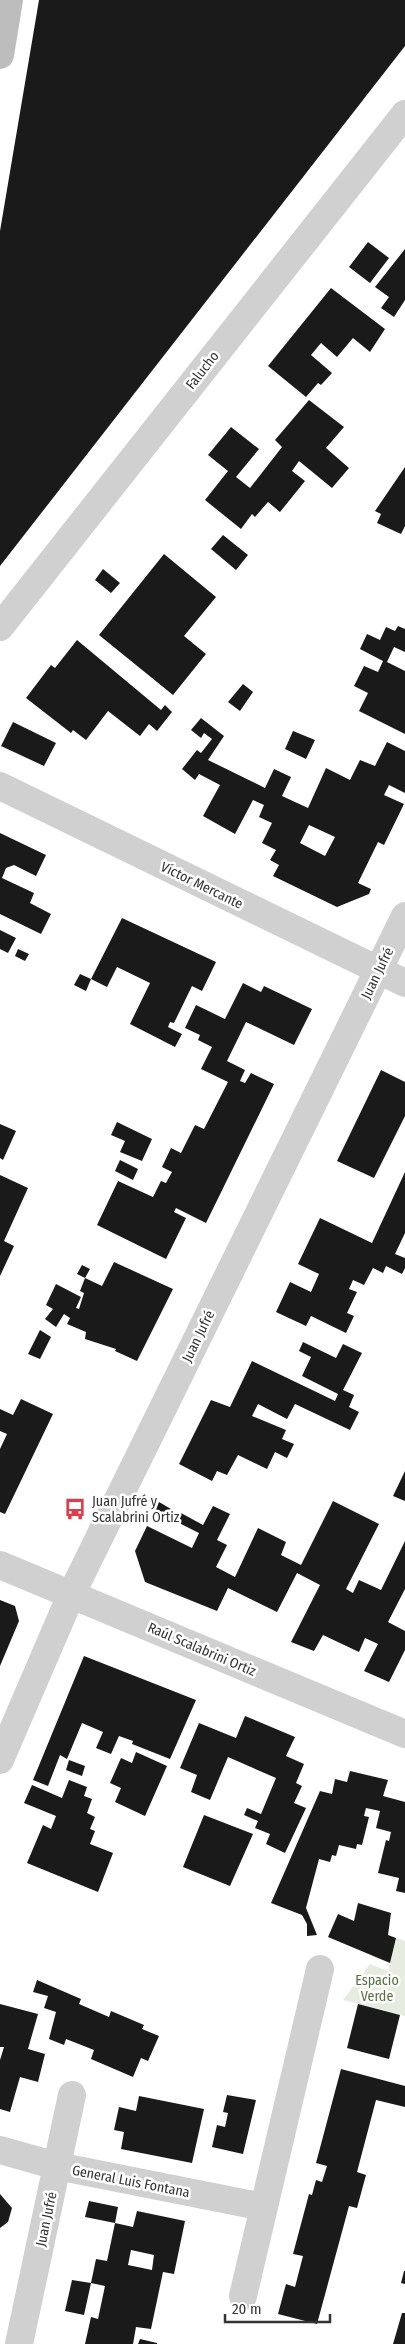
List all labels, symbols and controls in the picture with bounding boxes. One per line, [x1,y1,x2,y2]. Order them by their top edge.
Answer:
street label: Falucho [182,348,223,393]
street label: Víctor Mercante [158,858,246,913]
street label: Juan Jufré [358,944,397,1002]
street label: Juan Jufré [179,1307,218,1365]
place label: Juan Jufré y Scalabrini Ortiz [92,1493,180,1526]
bus stop icon: Juan Jufré y Scalabrini Ortiz [62,1496,88,1522]
street label: Raúl Scalabrini Ortiz [145,1619,259,1680]
park label: Espacio Verde [355,1972,399,2005]
street label: General Luis Fontana [71,2162,191,2201]
street label: Juan Jufré [32,2190,61,2248]
scale bar [225,2292,330,2324]
text: 20 m [232,2300,262,2318]

